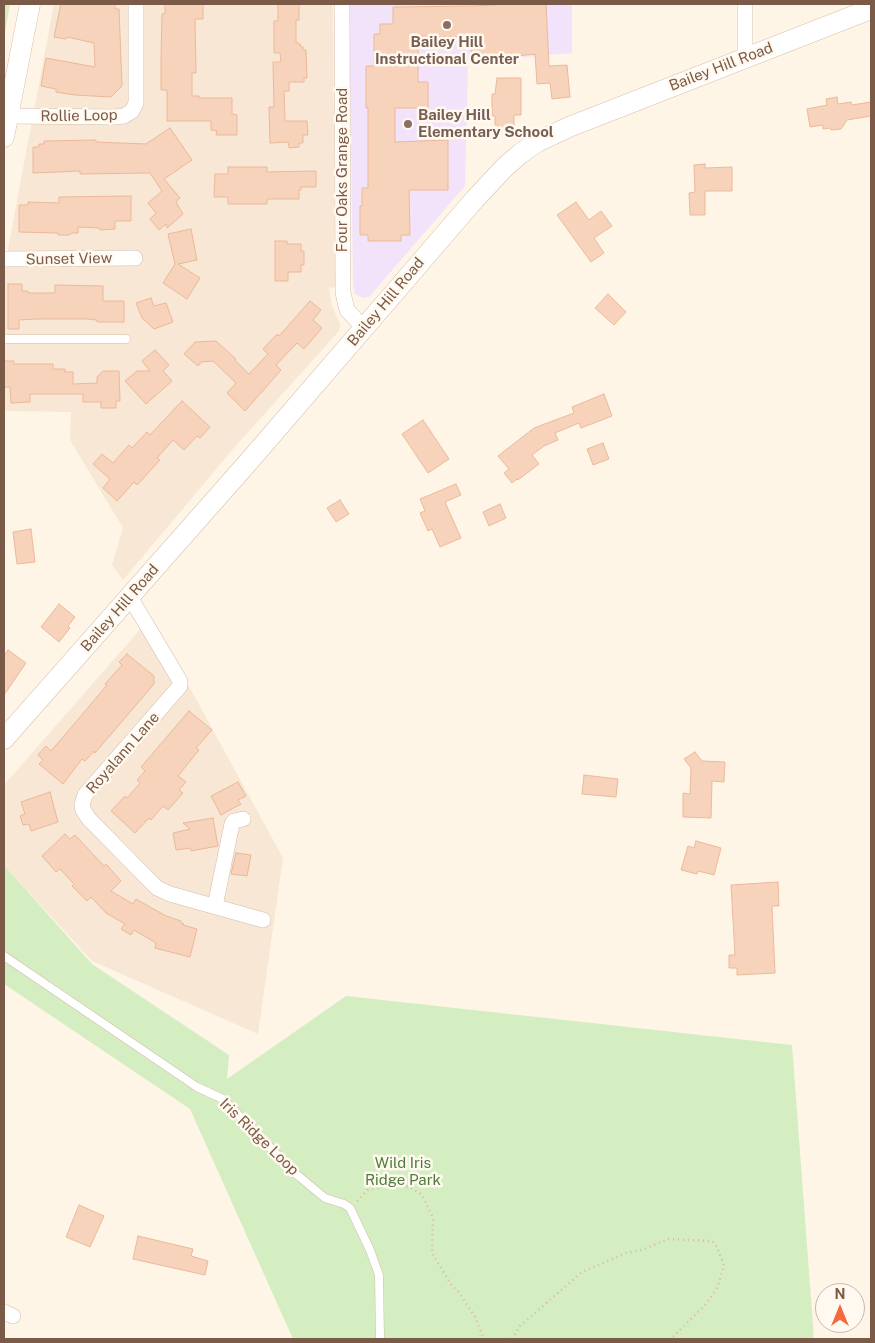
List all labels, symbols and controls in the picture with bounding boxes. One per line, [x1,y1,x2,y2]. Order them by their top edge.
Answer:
marker: Bailey Hill Instructional Center [441,19,453,31]
place label: Bailey Hill Instructional Center [375,33,519,68]
street label: Bailey Hill Road [667,39,775,95]
street label: Four Oaks Grange Road [333,88,351,252]
street label: Rollie Loop [40,106,118,126]
place label: Bailey Hill Elementary School [418,106,554,141]
marker: Bailey Hill Elementary School [402,118,414,130]
street label: Sunset View [26,249,112,269]
street label: Bailey Hill Road [344,254,428,350]
street label: Bailey Hill Road [77,561,163,655]
street label: Royalann Lane [83,709,163,797]
street label: Iris Ridge Loop [216,1095,302,1179]
park label: Wild Iris Ridge Park [365,1154,441,1189]
north arrow [815,1283,865,1333]
text: N [835,1286,845,1302]

